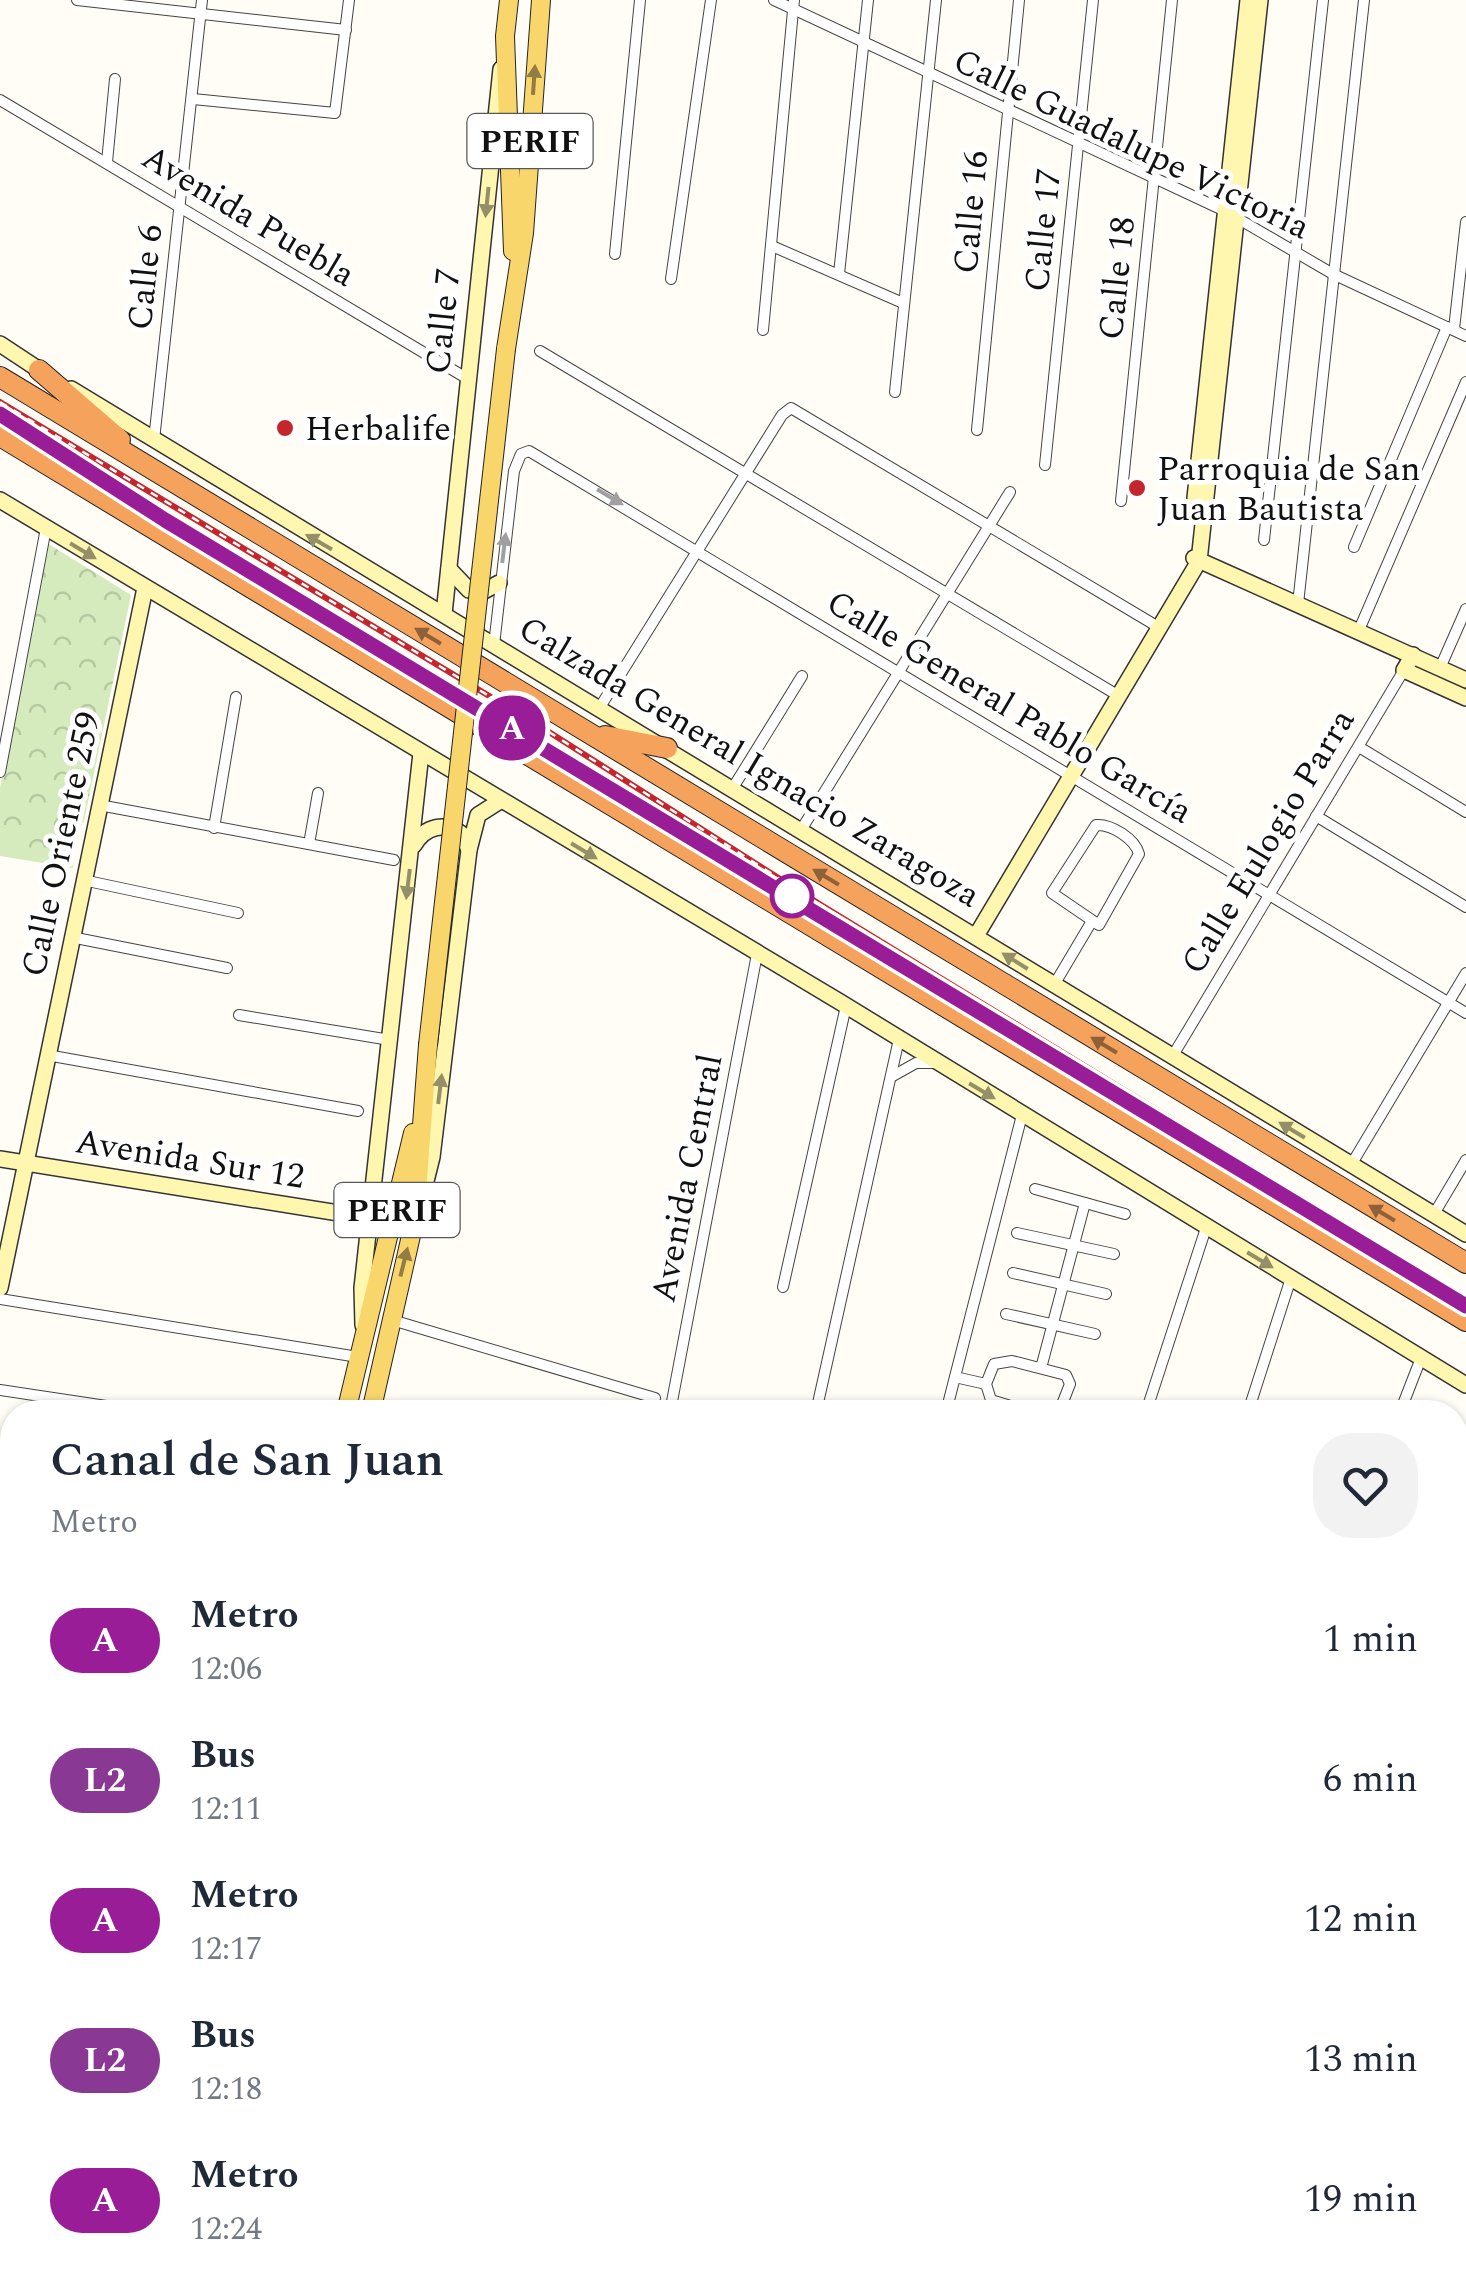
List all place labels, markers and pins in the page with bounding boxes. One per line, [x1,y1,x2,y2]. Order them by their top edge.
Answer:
place label: Herbalife [305,403,451,456]
marker: Herbalife [274,417,296,439]
place label: Parroquia de San Juan Bautista [1157,443,1421,536]
marker: Parroquia de San Juan Bautista [1126,477,1148,499]
unlabelled marker [771,875,813,917]

